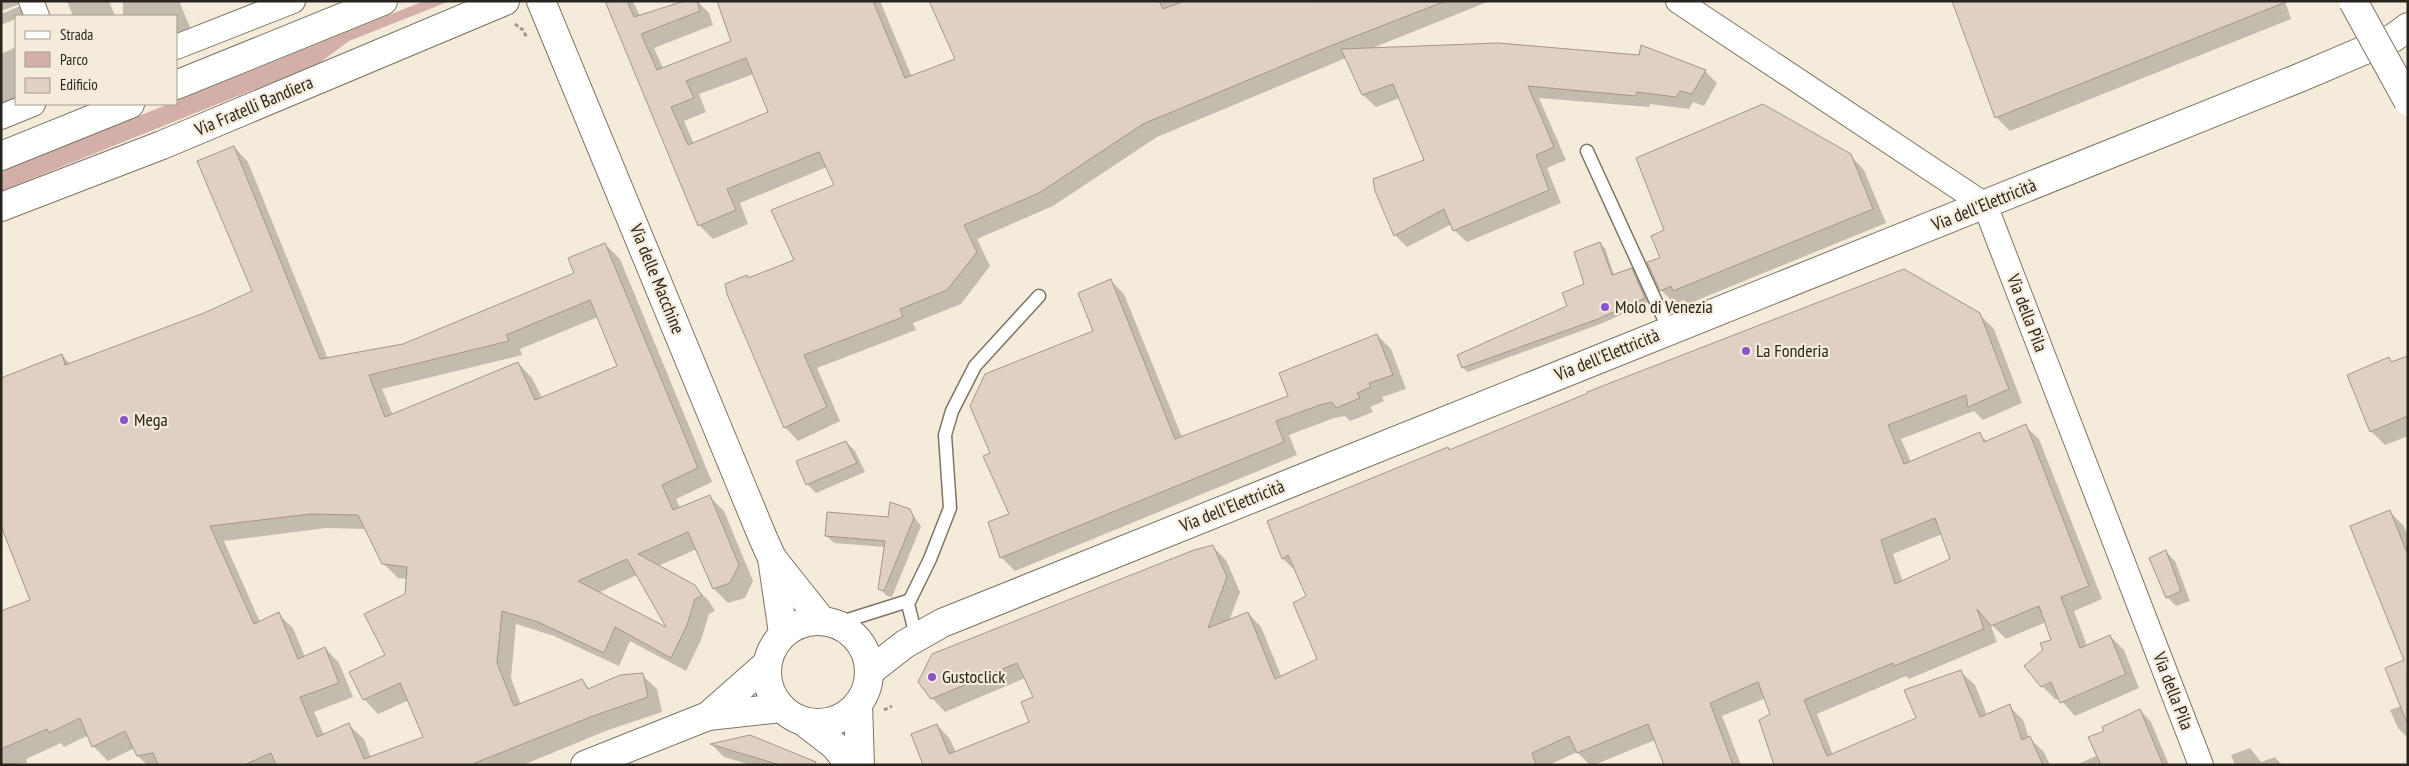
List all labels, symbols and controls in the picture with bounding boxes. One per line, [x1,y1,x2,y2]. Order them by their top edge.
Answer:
legend [15,15,178,105]
text: Strada [60,25,93,44]
text: Parco [60,50,88,69]
street label: Via Fratelli Bandiera [190,70,316,141]
text: Edificio [60,75,98,94]
street label: Via dell'Elettricità [1927,173,2039,236]
street label: Via delle Macchine [625,220,690,337]
street label: Via della Pila [2002,270,2053,355]
place label: Molo di Venezia [1615,295,1713,318]
marker: Molo di Venezia [1599,301,1611,313]
street label: Via dell'Elettricità [1550,323,1662,386]
place label: La Fonderia [1756,339,1829,362]
marker: La Fonderia [1740,345,1752,357]
place label: Mega [134,408,168,431]
marker: Mega [118,414,130,426]
street label: Via dell'Elettricità [1175,474,1287,537]
street label: Via della Pila [2148,648,2199,733]
place label: Gustoclick [942,665,1005,688]
marker: Gustoclick [926,671,938,683]

